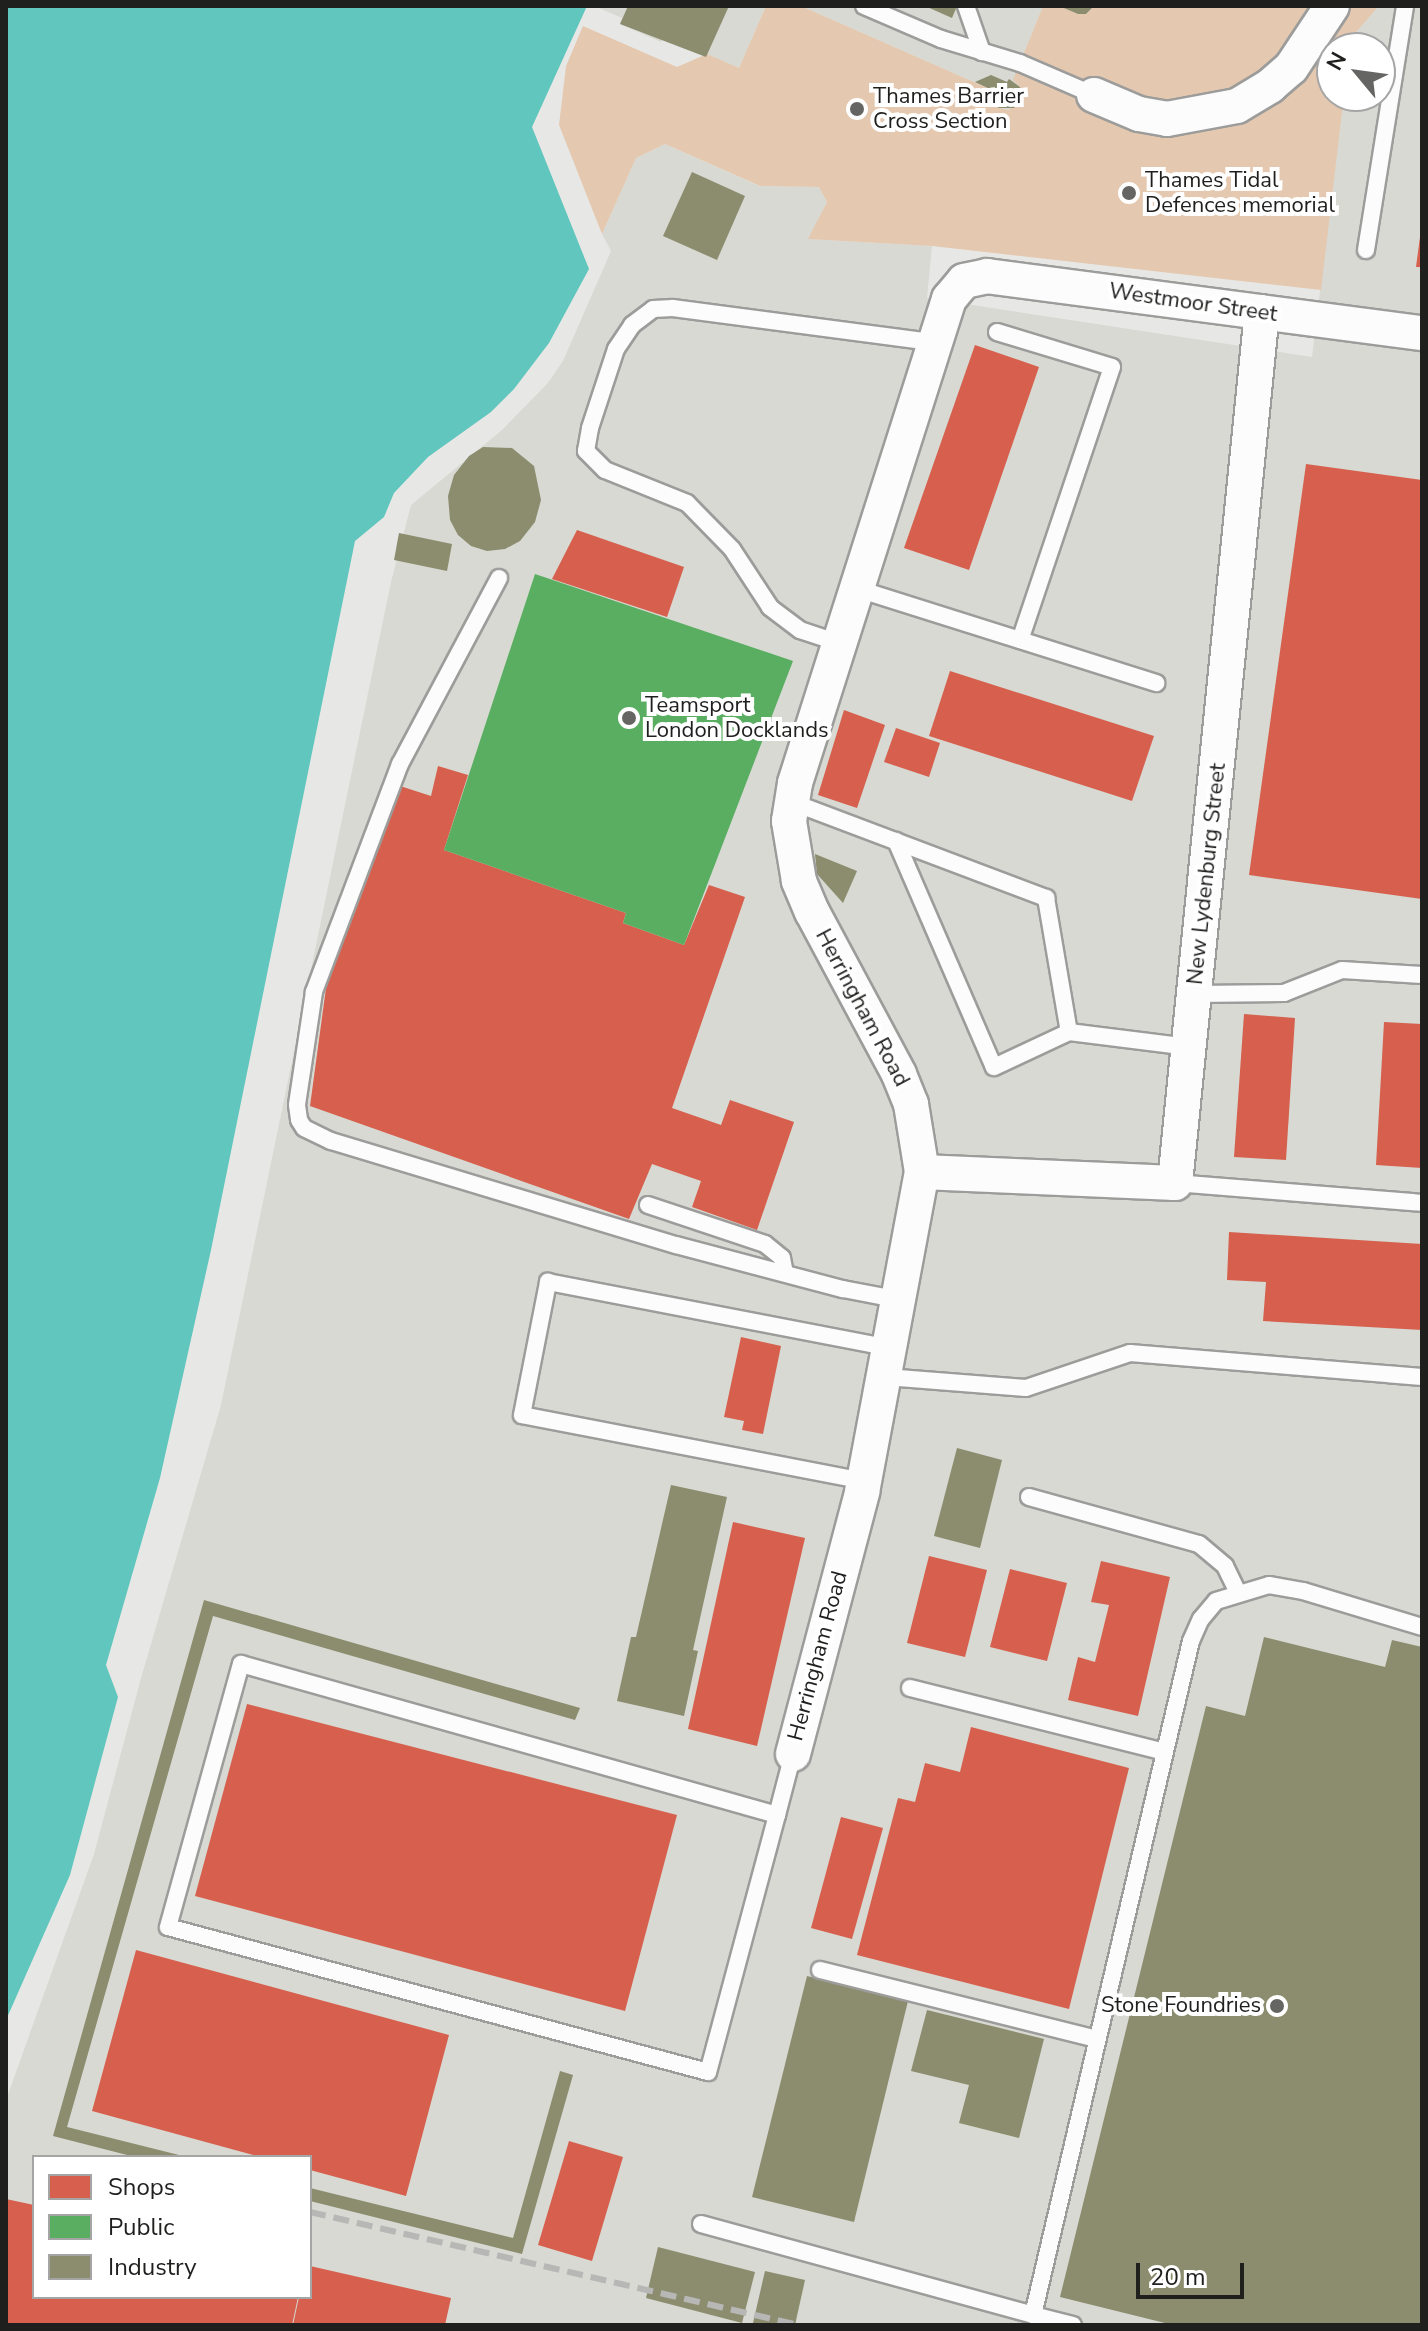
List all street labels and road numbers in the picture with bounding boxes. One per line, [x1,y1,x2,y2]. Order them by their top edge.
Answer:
street label: Westmoor Street [1107,278,1279,328]
street label: New Lydenburg Street [1182,762,1232,986]
street label: Herringham Road [809,925,915,1091]
street label: Herringham Road [783,1568,853,1744]

